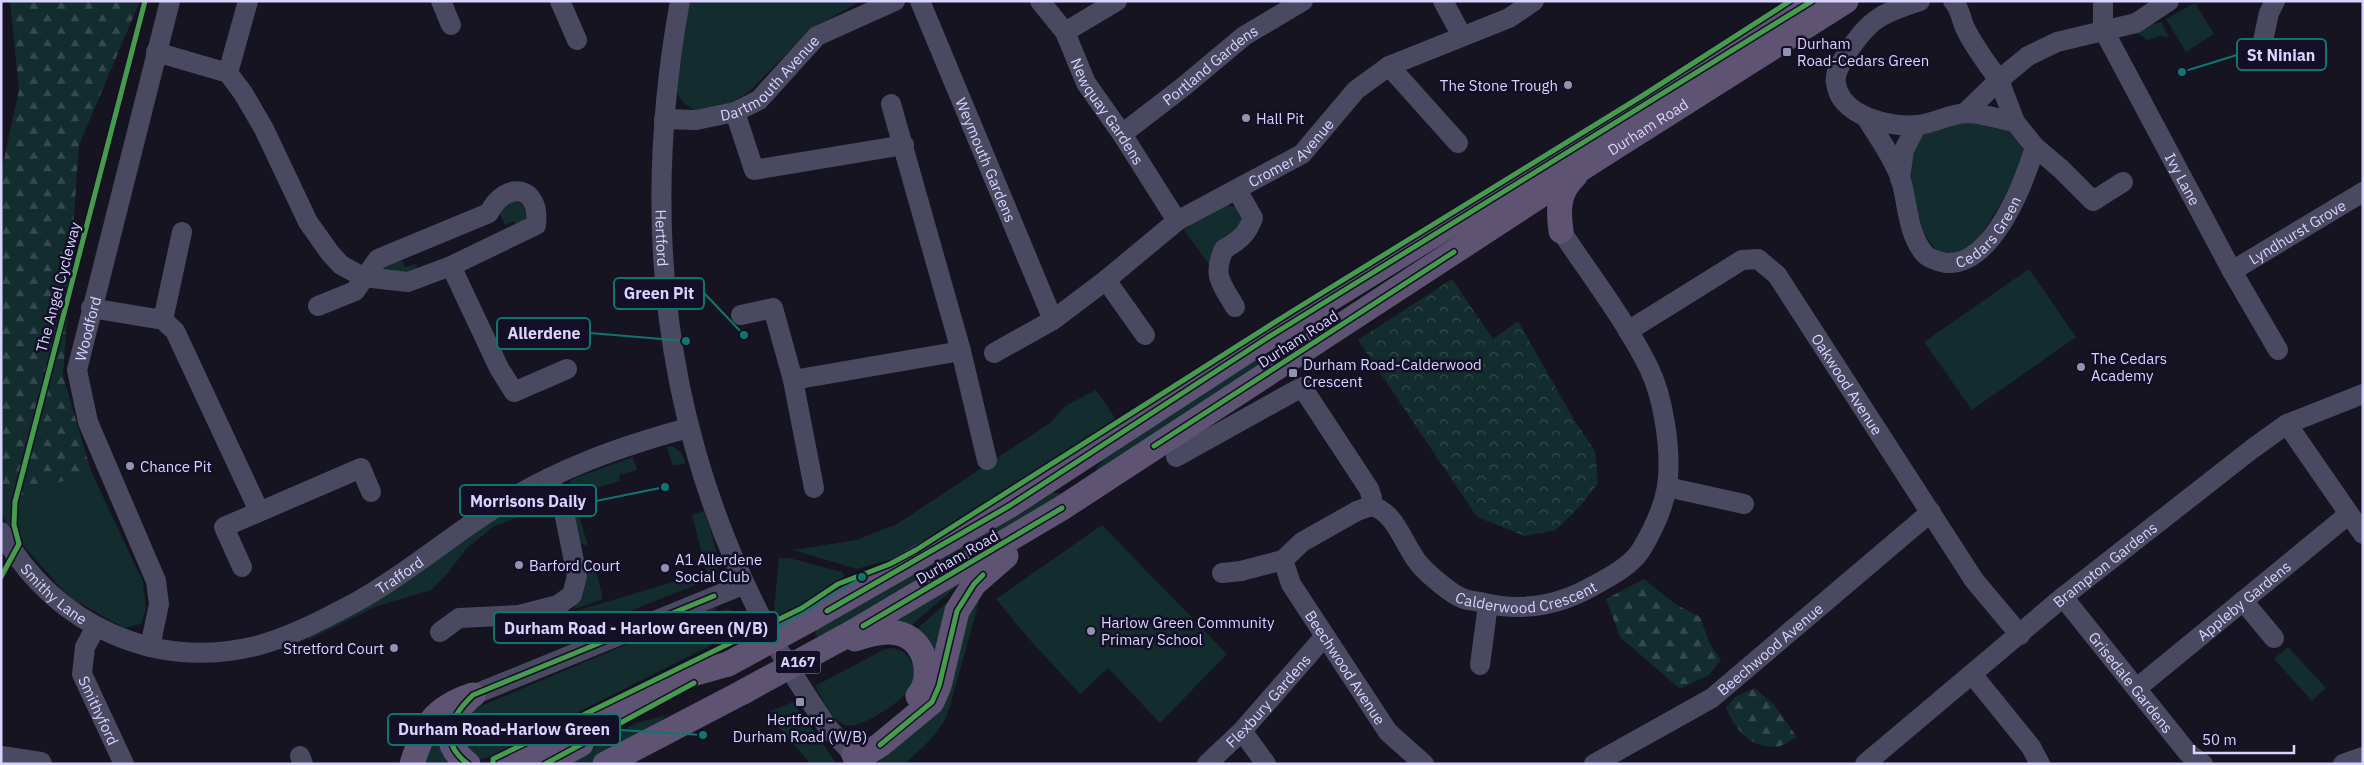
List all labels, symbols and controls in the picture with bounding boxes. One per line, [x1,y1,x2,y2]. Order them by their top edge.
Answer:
street label: Portland Gardens [1158,21,1261,109]
street label: Dartmouth Avenue [718,31,823,124]
place label: Durham Road-Cedars Green [1797,34,1929,70]
callout: St Ninian [2237,39,2326,70]
text: St Ninian [2247,45,2315,65]
marker: Durham Road-Cedars Green [1781,46,1793,58]
street label: Newquay Gardens [1067,55,1148,168]
place label: The Stone Trough [1440,76,1558,95]
marker: The Stone Trough [1562,79,1574,91]
street label: Durham Road [1604,94,1692,159]
street label: Weymouth Gardens [952,95,1021,225]
place label: Hall Pit [1256,109,1304,128]
marker: Hall Pit [1240,112,1252,124]
street label: Cromer Avenue [1245,114,1337,191]
street label: Ivy Lane [2161,150,2205,209]
street label: Cedars Green [1953,193,2025,272]
street label: Lyndhurst Grove [2245,195,2349,268]
street label: Hertford [652,209,673,267]
street label: The Angel Cycleway [31,219,85,354]
callout: Green Pit [614,278,704,309]
text: Green Pit [624,283,694,303]
street label: Woodford [70,294,105,363]
street label: Durham Road [1254,306,1342,372]
callout: Allerdene [497,318,590,349]
text: Allerdene [507,323,581,343]
street label: Oakwood Avenue [1808,330,1887,438]
place label: The Cedars Academy [2091,349,2167,385]
place label: Durham Road-Calderwood Crescent [1303,355,1482,391]
marker: The Cedars Academy [2075,361,2087,373]
marker: Durham Road-Calderwood Crescent [1287,367,1299,379]
place label: Chance Pit [140,457,212,476]
marker: Chance Pit [124,460,136,472]
callout: Morrisons Daily [460,485,596,516]
text: Morrisons Daily [470,491,587,511]
street label: Brampton Gardens [2049,518,2161,611]
street label: Durham Road [913,526,1001,588]
place label: A1 Allerdene Social Club [675,550,762,586]
street label: Trafford [372,552,427,598]
place label: Barford Court [529,556,620,575]
street label: Appleby Gardens [2193,556,2294,645]
street label: Smithy Lane [17,559,91,628]
marker: Barford Court [513,559,525,571]
marker: A1 Allerdene Social Club [659,562,671,574]
street label: Calderwood Crescent [1453,577,1600,617]
street label: Beechwood Avenue [1713,599,1827,699]
street label: Beechwood Avenue [1301,607,1390,728]
callout: Durham Road - Harlow Green (N/B) [494,612,778,643]
place label: Harlow Green Community Primary School [1101,613,1275,649]
text: Durham Road - Harlow Green (N/B) [504,618,768,638]
marker: Harlow Green Community Primary School [1085,625,1097,637]
street label: Grisedale Gardens [2085,628,2178,737]
place label: Stretford Court [283,639,384,658]
marker: Stretford Court [388,642,400,654]
road number: A167 [776,650,820,674]
street label: Flexbury Gardens [1221,650,1314,751]
street label: Smithyford [75,673,123,748]
marker: Hertford - Durham Road (W/B) [794,696,806,708]
place label: Hertford - Durham Road (W/B) [733,710,867,746]
callout: Durham Road-Harlow Green [388,714,620,745]
text: Durham Road-Harlow Green [398,719,610,739]
scale bar [2194,722,2294,754]
text: 50 m [2202,730,2237,749]

